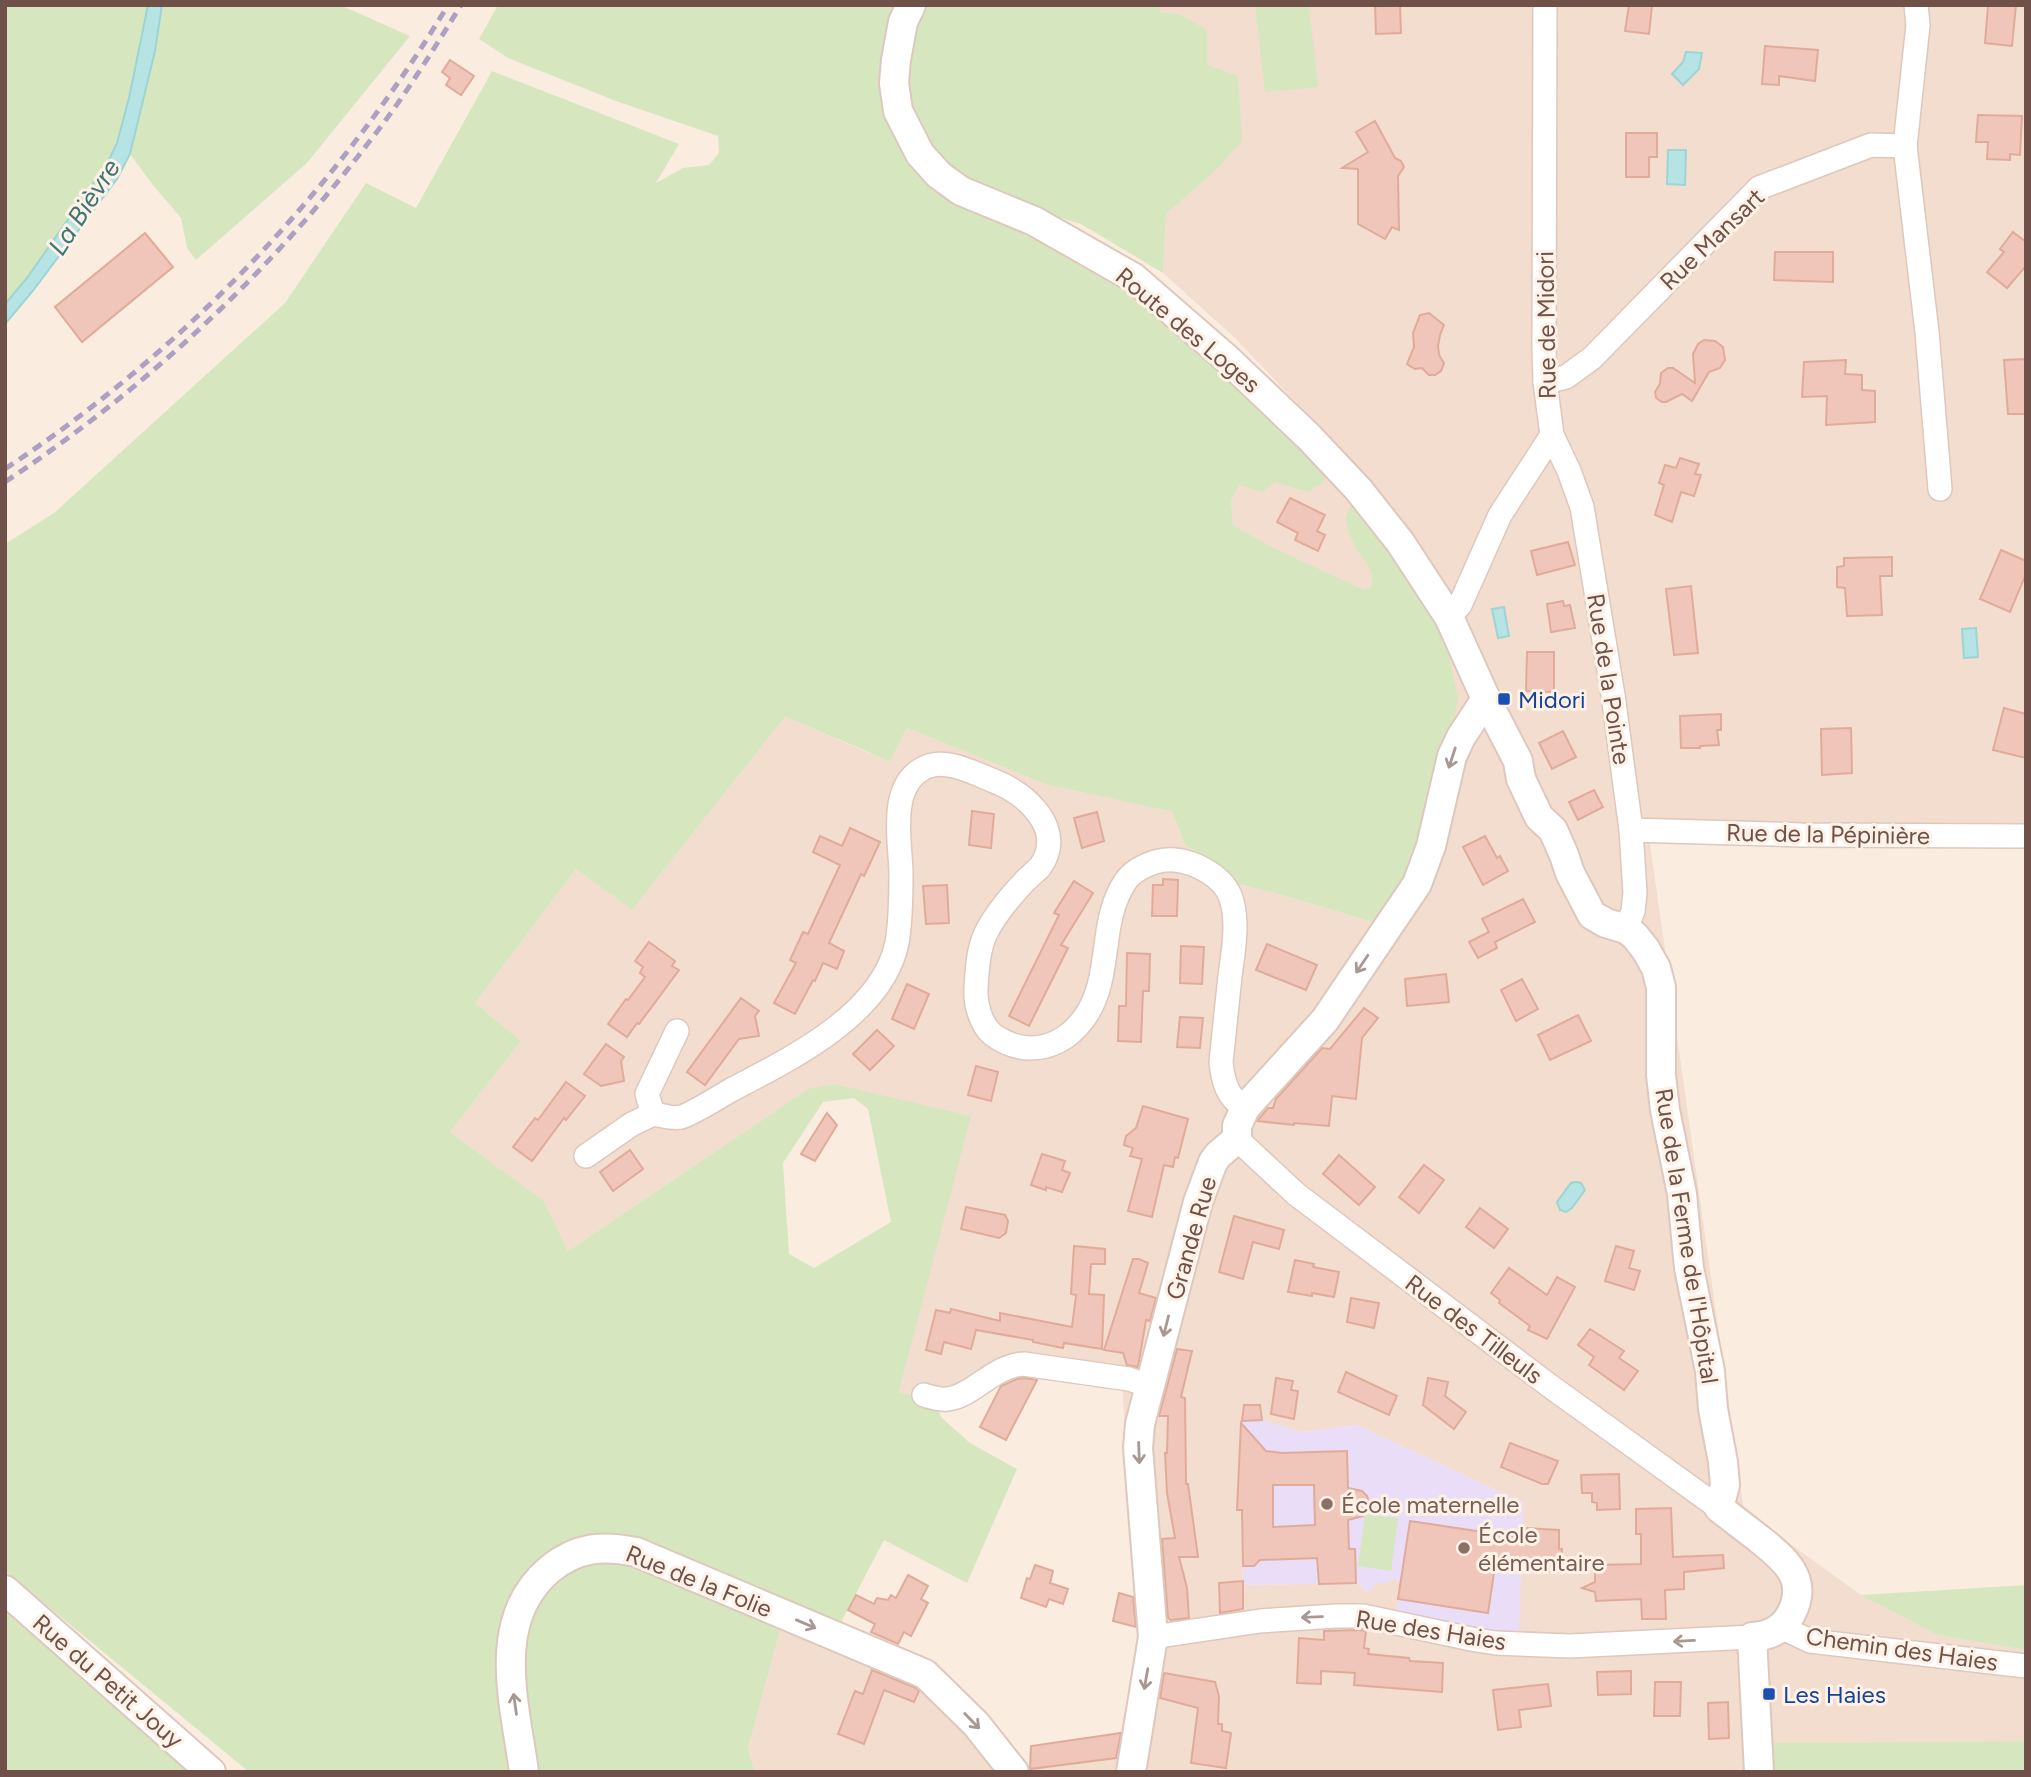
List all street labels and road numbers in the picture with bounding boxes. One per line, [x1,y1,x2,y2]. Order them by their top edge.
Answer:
street label: Rue Mansart [1654,182,1770,296]
street label: Rue de Midori [1530,251,1562,399]
street label: Route des Loges [1110,261,1266,399]
street label: Rue de la Pointe [1581,591,1637,767]
street label: Rue de la Pépinière [1726,818,1930,850]
street label: Rue de la Ferme de l'Hôpital [1649,1086,1725,1386]
street label: Grande Rue [1160,1173,1222,1303]
street label: Rue des Tilleuls [1400,1268,1548,1390]
street label: Rue de la Folie [622,1539,776,1623]
street label: Rue des Haies [1354,1604,1508,1656]
street label: Rue du Petit Jouy [27,1608,189,1754]
street label: Chemin des Haies [1804,1621,2000,1677]

